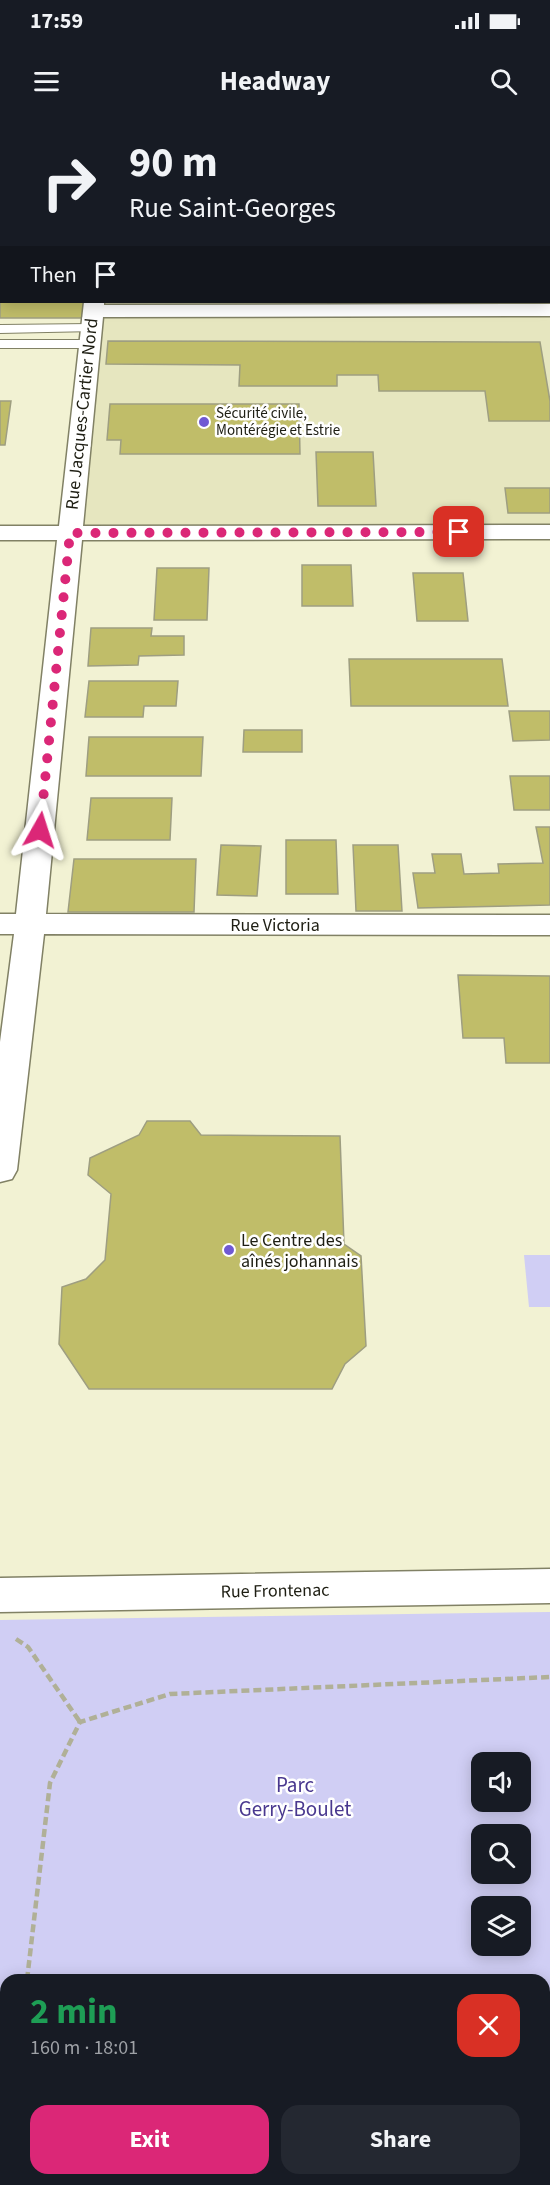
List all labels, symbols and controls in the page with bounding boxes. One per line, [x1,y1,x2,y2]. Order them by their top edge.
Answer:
text: 17:59 [30,5,83,37]
text: Headway [220,62,330,101]
icon: menu [30,65,63,98]
icon: search [487,65,520,98]
text: 90 m [129,133,218,193]
icon: right [30,144,108,222]
text: Rue Saint-Georges [129,189,336,228]
icon: arrive [89,258,122,291]
text: Then [30,259,77,291]
street label: Rue Jacques-Cartier Nord [60,317,104,511]
place label: Sécurité civile, Montérégie et Estrie [216,403,340,441]
marker: Sécurité civile, Montérégie et Estrie [197,415,211,429]
pin [433,506,484,557]
icon: arrive [442,515,475,548]
position arrow [8,798,72,862]
street label: Rue Victoria [230,913,320,938]
place label: Le Centre des aînés johannais [241,1228,358,1274]
marker: Le Centre des aînés johannais [222,1243,236,1257]
street label: Rue Frontenac [220,1578,330,1604]
map controls [471,1752,531,1956]
button: sound [471,1752,531,1812]
park label: Parc Gerry-Boulet [239,1770,351,1824]
button: search [471,1824,531,1884]
button: layers [471,1896,531,1956]
text: 2 min [30,1986,118,2037]
button: close [457,1994,520,2057]
text: 160 m · 18:01 [30,2034,138,2062]
button: Exit [30,2105,269,2174]
button: Share [281,2105,520,2174]

